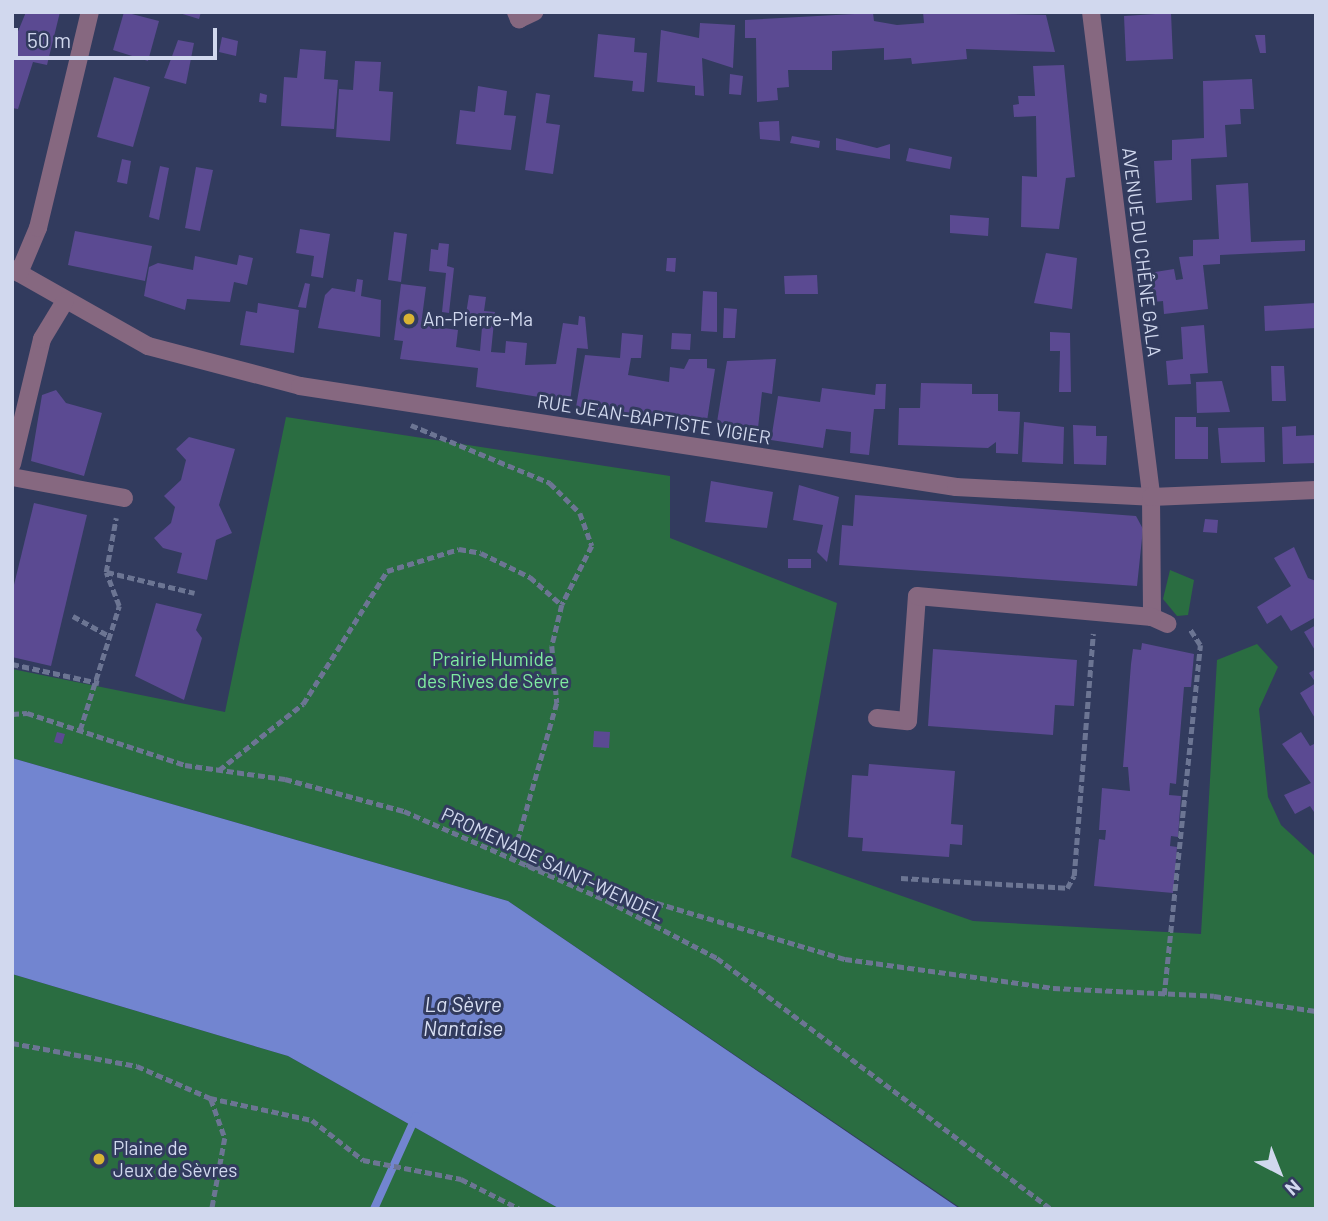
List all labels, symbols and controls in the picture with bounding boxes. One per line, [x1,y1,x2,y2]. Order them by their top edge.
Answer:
scale bar [18,14,220,58]
text: 50 m [27,27,71,52]
street label: AVENUE DU CHÊNE GALA [1118,146,1166,358]
place label: An-Pierre-Ma [423,308,533,330]
marker: An-Pierre-Ma [401,311,417,327]
street label: RUE JEAN-BAPTISTE VIGIER [536,389,772,449]
park label: Prairie Humide des Rives de Sèvre [417,648,569,692]
street label: PROMENADE SAINT-WENDEL [438,802,668,926]
water label: La Sèvre Nantaise [423,991,503,1041]
place label: Plaine de Jeux de Sèvres [113,1137,237,1181]
north arrow [1244,1137,1314,1207]
marker: Plaine de Jeux de Sèvres [91,1151,107,1167]
text: N [1281,1175,1306,1201]

